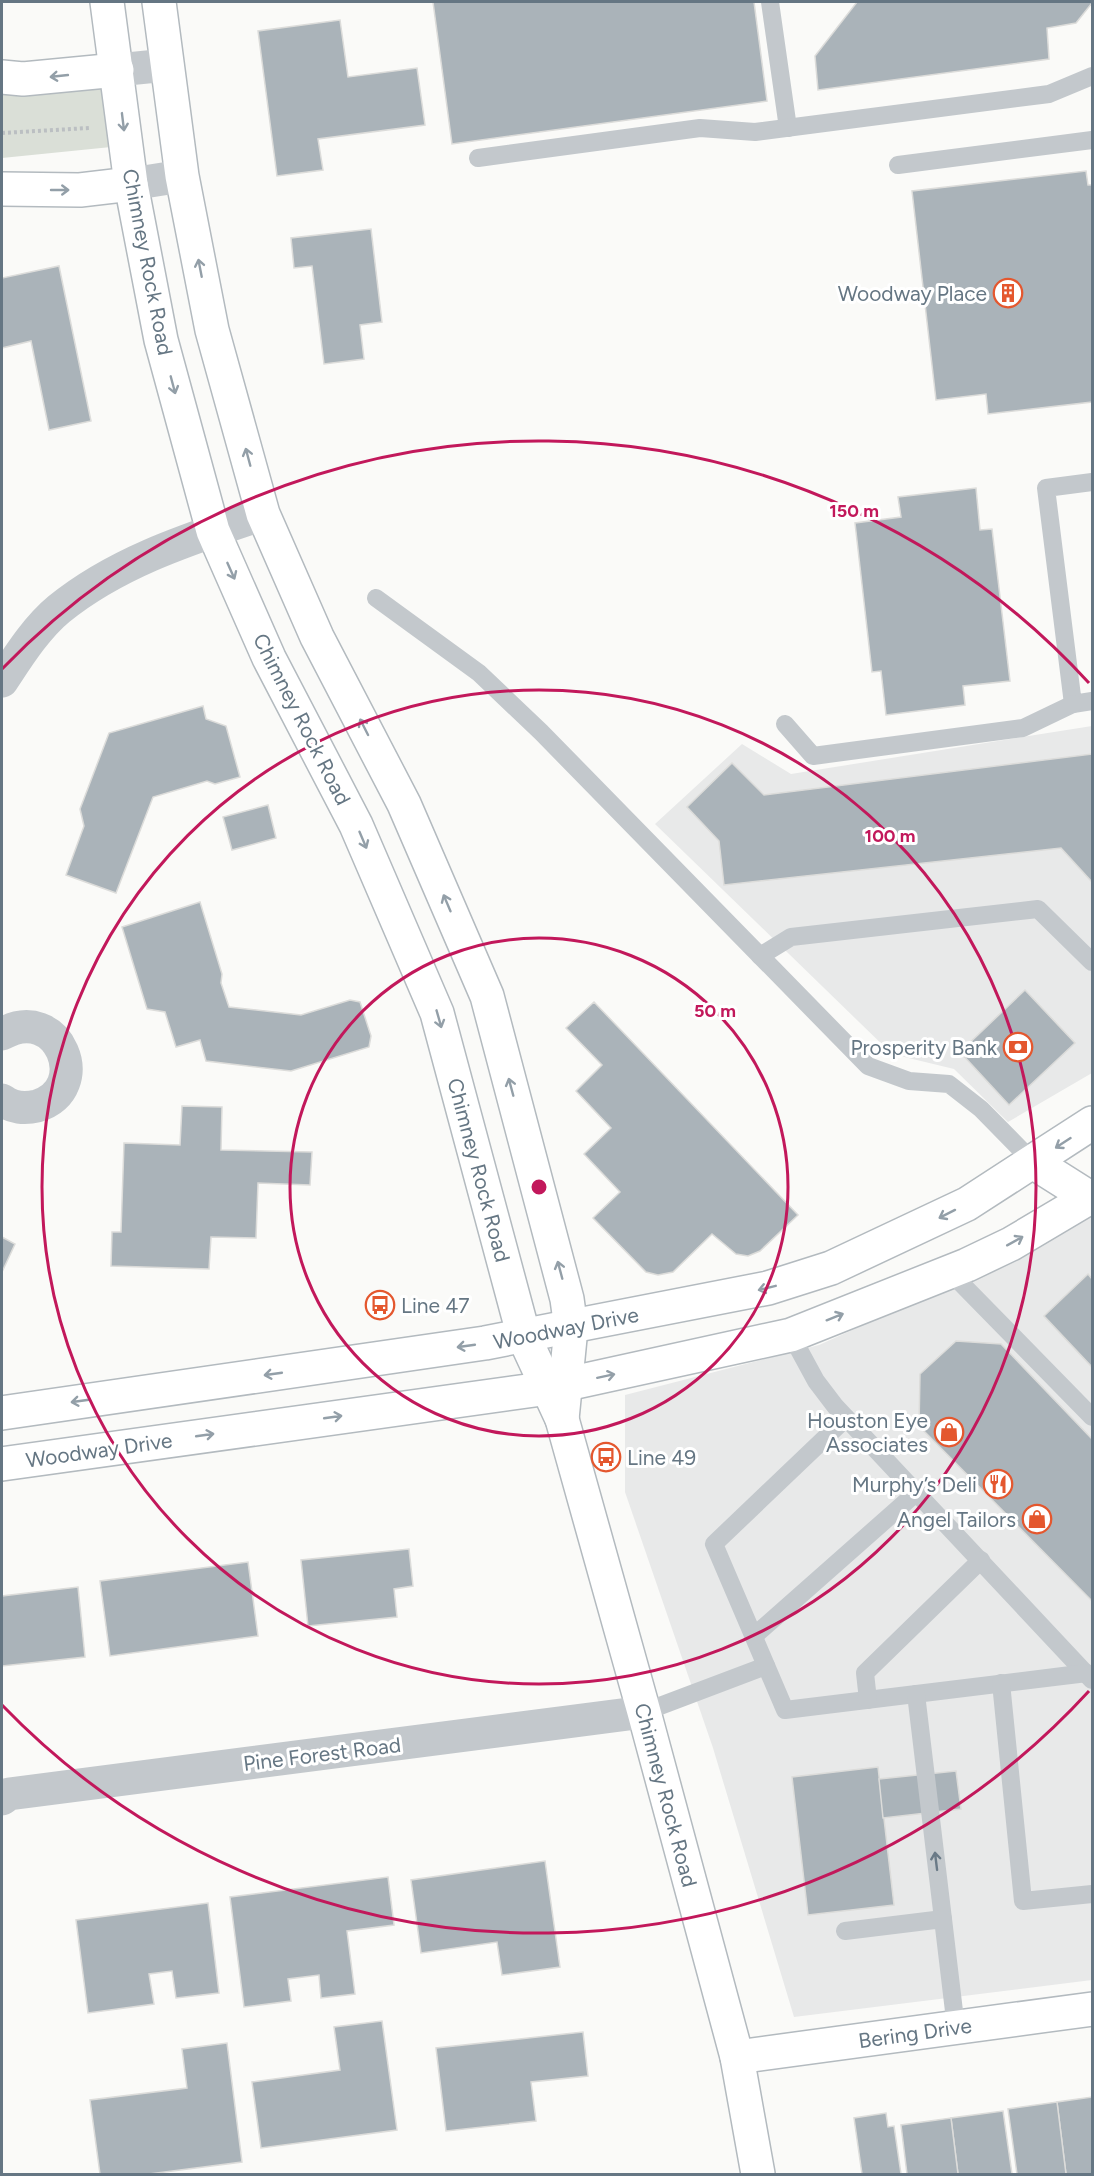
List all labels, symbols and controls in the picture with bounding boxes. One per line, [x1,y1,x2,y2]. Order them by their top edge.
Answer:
one-way arrow [50,71,70,82]
one-way arrow [118,112,129,131]
street label: Chimney Rock Road [118,167,178,357]
one-way arrow [49,184,69,196]
one-way arrow [194,259,205,279]
building icon: Woodway Place [992,277,1024,309]
place label: Woodway Place [838,281,987,306]
one-way arrow [168,375,179,394]
one-way arrow [241,448,253,467]
text: 150 m [829,500,879,522]
one-way arrow [226,561,237,579]
street label: Chimney Rock Road [248,629,356,809]
one-way arrow [358,719,370,736]
text: 100 m [865,825,915,847]
one-way arrow [358,831,369,849]
one-way arrow [441,895,452,913]
text: 50 m [694,1000,736,1022]
one-way arrow [434,1009,445,1028]
bank icon: Prosperity Bank [1002,1031,1034,1063]
place label: Prosperity Bank [850,1035,998,1060]
street label: Chimney Rock Road [442,1075,516,1265]
one-way arrow [505,1078,516,1097]
one-way arrow [1055,1137,1072,1149]
centre of rings [529,1177,549,1197]
one-way arrow [938,1208,956,1220]
one-way arrow [1005,1235,1023,1246]
one-way arrow [553,1261,565,1280]
one-way arrow [758,1282,777,1294]
bus stop icon: Line 47 [364,1289,396,1321]
place label: Line 47 [401,1293,469,1318]
street label: Woodway Drive [491,1302,641,1354]
one-way arrow [825,1311,844,1322]
one-way arrow [457,1340,477,1351]
one-way arrow [264,1368,284,1379]
one-way arrow [596,1370,615,1381]
one-way arrow [71,1396,91,1407]
place label: Houston Eye Associates [807,1408,928,1457]
one-way arrow [323,1412,343,1423]
shop icon: Houston Eye Associates [933,1416,965,1448]
street label: Woodway Drive [24,1427,174,1473]
one-way arrow [195,1430,214,1441]
bus stop icon: Line 49 [590,1441,622,1473]
place label: Line 49 [627,1445,696,1470]
restaurant icon: Murphy’s Deli [982,1468,1014,1500]
place label: Murphy’s Deli [852,1472,977,1497]
shop icon: Angel Tailors [1021,1503,1053,1535]
place label: Angel Tailors [897,1507,1016,1532]
street label: Chimney Rock Road [629,1700,703,1890]
street label: Pine Forest Road [242,1732,402,1776]
one-way arrow [930,1852,941,1872]
street label: Bering Drive [857,2013,973,2053]

